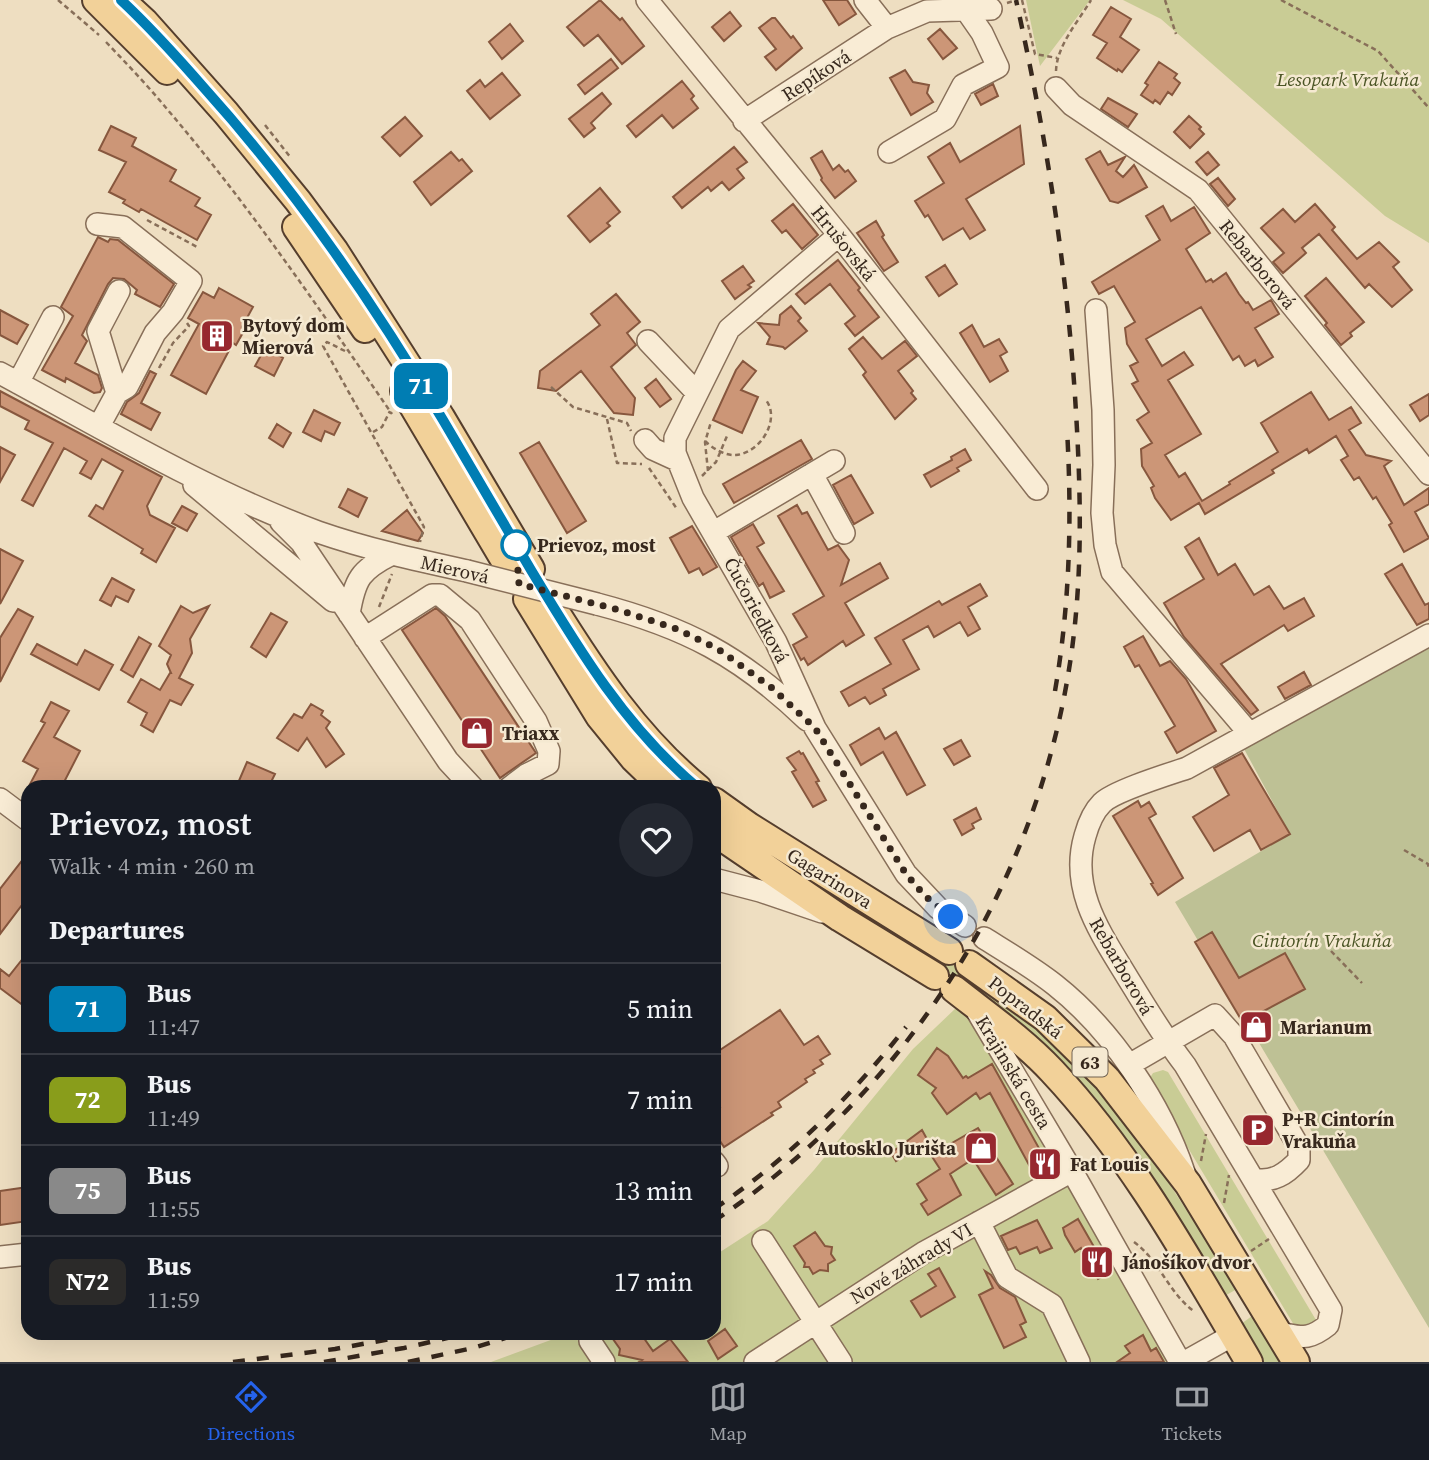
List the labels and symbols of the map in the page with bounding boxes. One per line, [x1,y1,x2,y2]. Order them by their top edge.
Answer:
street label: Repíková [776,43,856,107]
park label: Lesopark Vrakuňa [1276,66,1420,92]
street label: Hrušovská [805,200,883,287]
street label: Rebarborová [1214,214,1303,315]
place label: Bytový dom Mierová [242,312,345,360]
building icon: Bytový dom Mierová [198,317,236,355]
line badge: 71 [390,363,452,409]
marker: Prievoz, most [501,530,531,560]
place label: Prievoz, most [537,532,656,558]
street label: Mierová [418,548,492,590]
street label: Čučoriedková [718,553,796,668]
shop icon: Triaxx [458,714,496,752]
place label: Triaxx [502,720,560,746]
street label: Gagarinova [782,842,878,915]
your location [933,899,968,934]
street label: Rebarborová [1084,912,1161,1020]
park label: Cintorín Vrakuňa [1252,927,1392,953]
street label: Popradská [983,970,1069,1045]
shop icon: Marianum [1237,1008,1275,1046]
street label: Krajinská cesta [970,1010,1058,1134]
place label: Marianum [1280,1014,1372,1040]
road number: 63 [1072,1048,1108,1077]
place label: P+R Cintorín Vrakuňa [1282,1106,1395,1154]
parking icon: P+R Cintorín Vrakuňa [1239,1111,1277,1149]
shop icon: Autosklo Jurišta [962,1129,1000,1167]
place label: Autosklo Jurišta [815,1135,957,1161]
restaurant icon: Fat Louis [1026,1145,1064,1183]
place label: Fat Louis [1070,1151,1149,1177]
street label: Nové záhrady VI [845,1216,977,1310]
restaurant icon: Jánošíkov dvor [1078,1243,1116,1281]
place label: Jánošíkov dvor [1121,1249,1252,1275]

